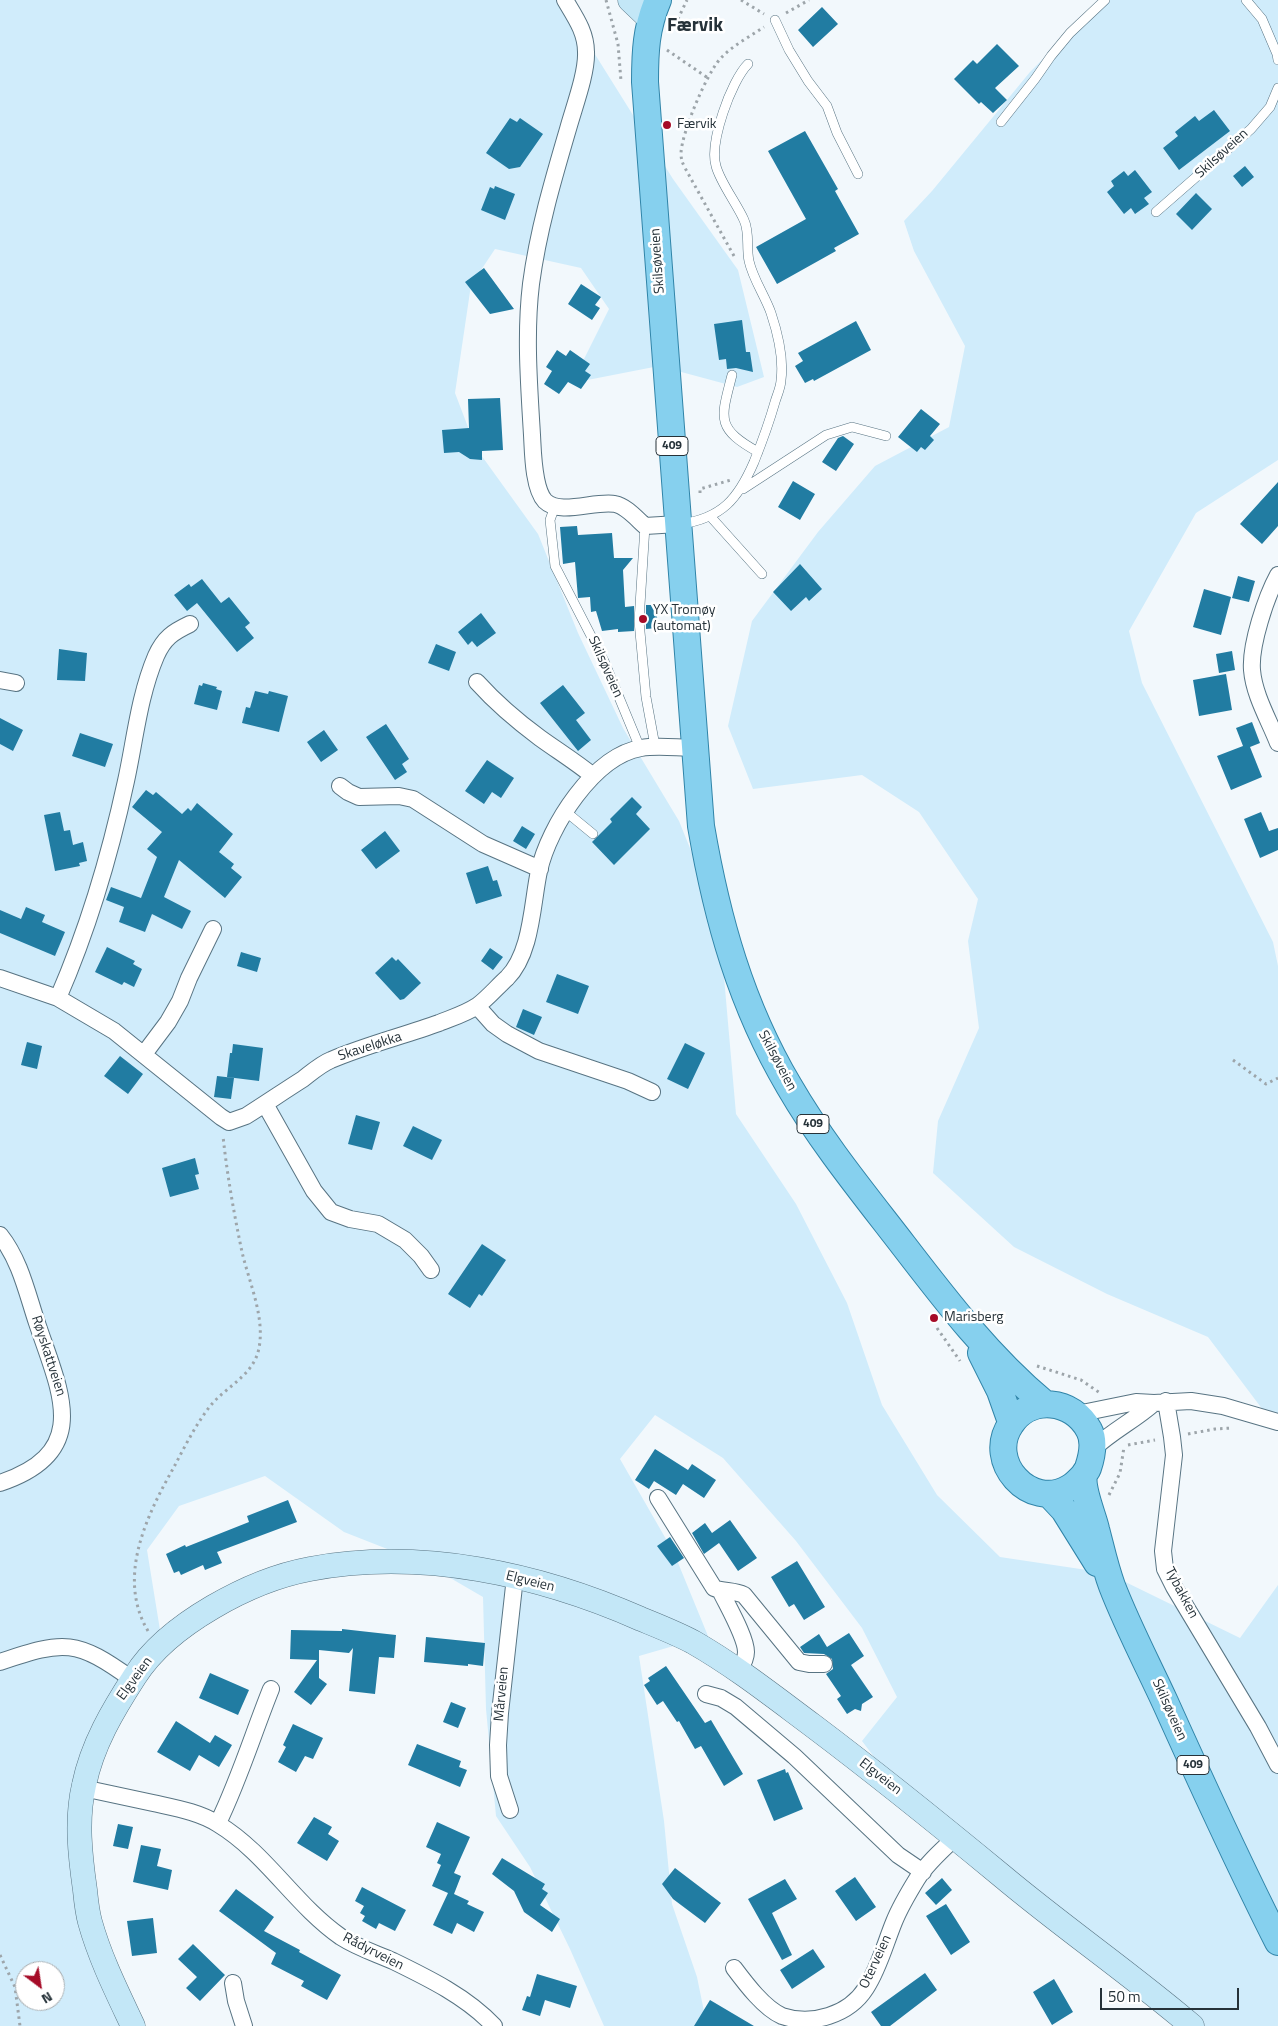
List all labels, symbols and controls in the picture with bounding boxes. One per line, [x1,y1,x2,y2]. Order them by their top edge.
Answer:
district label: Færvik [667,15,723,37]
place label: Færvik [677,117,717,133]
marker: Færvik [661,119,673,131]
street label: Skilsøveien [1192,126,1252,182]
street label: Skilsøveien [647,228,669,294]
road number: 409 [656,436,688,456]
place label: YX Tromøy (automat) [653,603,715,636]
marker: YX Tromøy (automat) [637,613,649,625]
street label: Skilsøveien [584,634,626,700]
street label: Skilsøveien [754,1028,800,1094]
street label: Skaveløkka [336,1029,404,1065]
road number: 409 [797,1114,829,1134]
place label: Marisberg [944,1310,1004,1326]
marker: Marisberg [928,1312,940,1324]
street label: Røyskattveien [27,1314,69,1398]
street label: Tybakken [1161,1565,1201,1621]
street label: Elgveien [504,1568,556,1596]
street label: Elgveien [114,1654,156,1704]
street label: Mårveien [491,1666,513,1722]
street label: Skilsøveien [1148,1677,1190,1743]
street label: Elgveien [855,1755,905,1799]
road number: 409 [1177,1756,1209,1774]
street label: Rådyrveien [340,1930,406,1974]
street label: Oterveien [856,1932,896,1992]
north arrow [15,1961,65,2011]
scale bar [1103,1978,1242,2010]
text: 50 m [1108,1985,1141,2008]
text: N [38,1987,57,2010]

